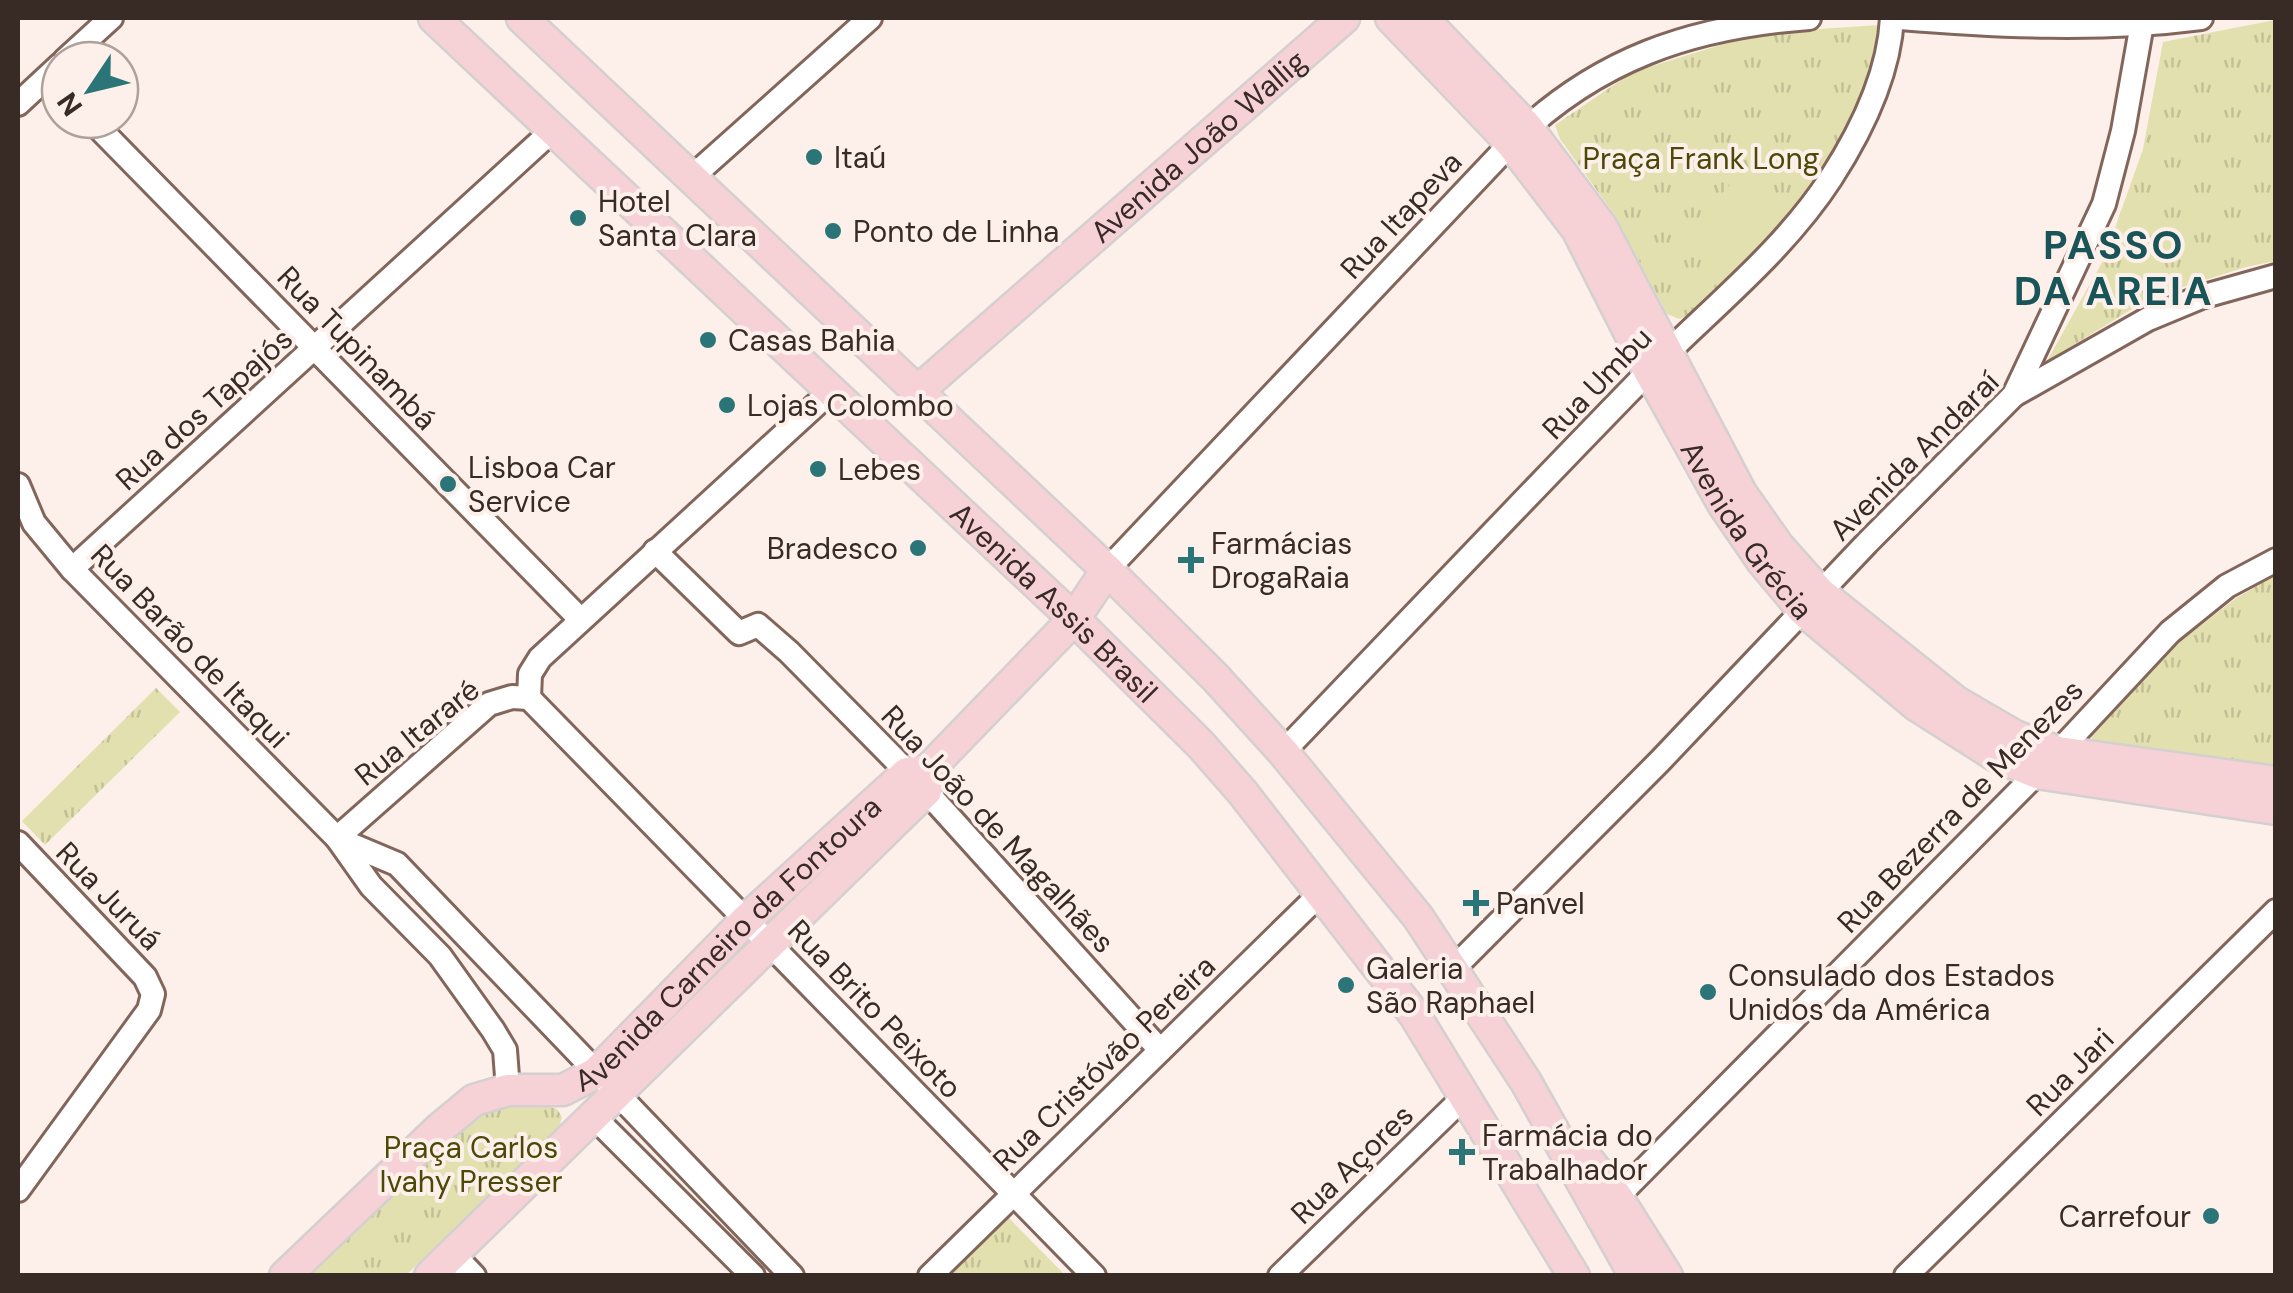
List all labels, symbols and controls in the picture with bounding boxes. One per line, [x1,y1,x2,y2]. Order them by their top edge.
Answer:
north arrow [40,40,140,140]
street label: Avenida João Wallig [1082,41,1314,251]
text: N [49,85,91,123]
place label: Itaú [834,138,886,177]
park label: Praça Frank Long [1583,139,1820,178]
street label: Rua Itapeva [1332,143,1470,287]
marker: Itaú [803,146,825,168]
place label: Hotel Santa Clara [598,182,757,255]
marker: Hotel Santa Clara [567,207,589,229]
place label: Ponto de Linha [853,212,1059,251]
district label: PASSO DA AREIA [2014,219,2214,317]
marker: Ponto de Linha [822,220,844,242]
street label: Rua Tupinambá [269,258,445,438]
street label: Rua Umbu [1534,318,1660,448]
street label: Rua dos Tapajós [107,319,301,499]
place label: Casas Bahia [728,321,895,360]
marker: Casas Bahia [697,329,719,351]
street label: Avenida Andaraí [1821,363,2007,549]
place label: Lojas Colombo [747,386,954,425]
marker: Lojas Colombo [716,394,738,416]
street label: Avenida Grécia [1672,434,1822,627]
place label: Lisboa Car Service [468,448,616,521]
place label: Lebes [838,450,921,489]
marker: Lebes [807,458,829,480]
marker: Lisboa Car Service [437,473,459,495]
street label: Avenida Assis Brasil [942,494,1166,711]
place label: Farmácias DrogaRaia [1211,524,1352,597]
place label: Bradesco [767,529,898,568]
street label: Rua Barão de Itaqui [83,536,297,756]
marker: Bradesco [907,537,929,559]
marker: Farmácias DrogaRaia [1180,549,1202,571]
street label: Rua Itararé [347,670,487,794]
street label: Rua Bezerra de Menezes [1829,671,2091,941]
street label: Rua João de Magalhães [873,697,1123,961]
street label: Avenida Carneiro da Fontoura [568,787,889,1100]
street label: Rua Juruá [48,833,170,959]
place label: Panvel [1496,884,1585,923]
marker: Panvel [1465,892,1487,914]
street label: Rua Brito Peixoto [780,911,970,1107]
street label: Rua Cristóvão Pereira [984,947,1224,1179]
place label: Galeria São Raphael [1366,949,1535,1022]
place label: Consulado dos Estados Unidos da América [1728,956,2055,1029]
marker: Galeria São Raphael [1335,974,1357,996]
marker: Consulado dos Estados Unidos da América [1697,981,1719,1003]
street label: Rua Jari [2018,1020,2122,1124]
street label: Rua Açores [1282,1096,1422,1232]
place label: Farmácia do Trabalhador [1482,1116,1653,1189]
park label: Praça Carlos Ivahy Presser [379,1128,563,1201]
marker: Farmácia do Trabalhador [1451,1141,1473,1163]
place label: Carrefour [2059,1197,2191,1236]
marker: Carrefour [2200,1205,2222,1227]

